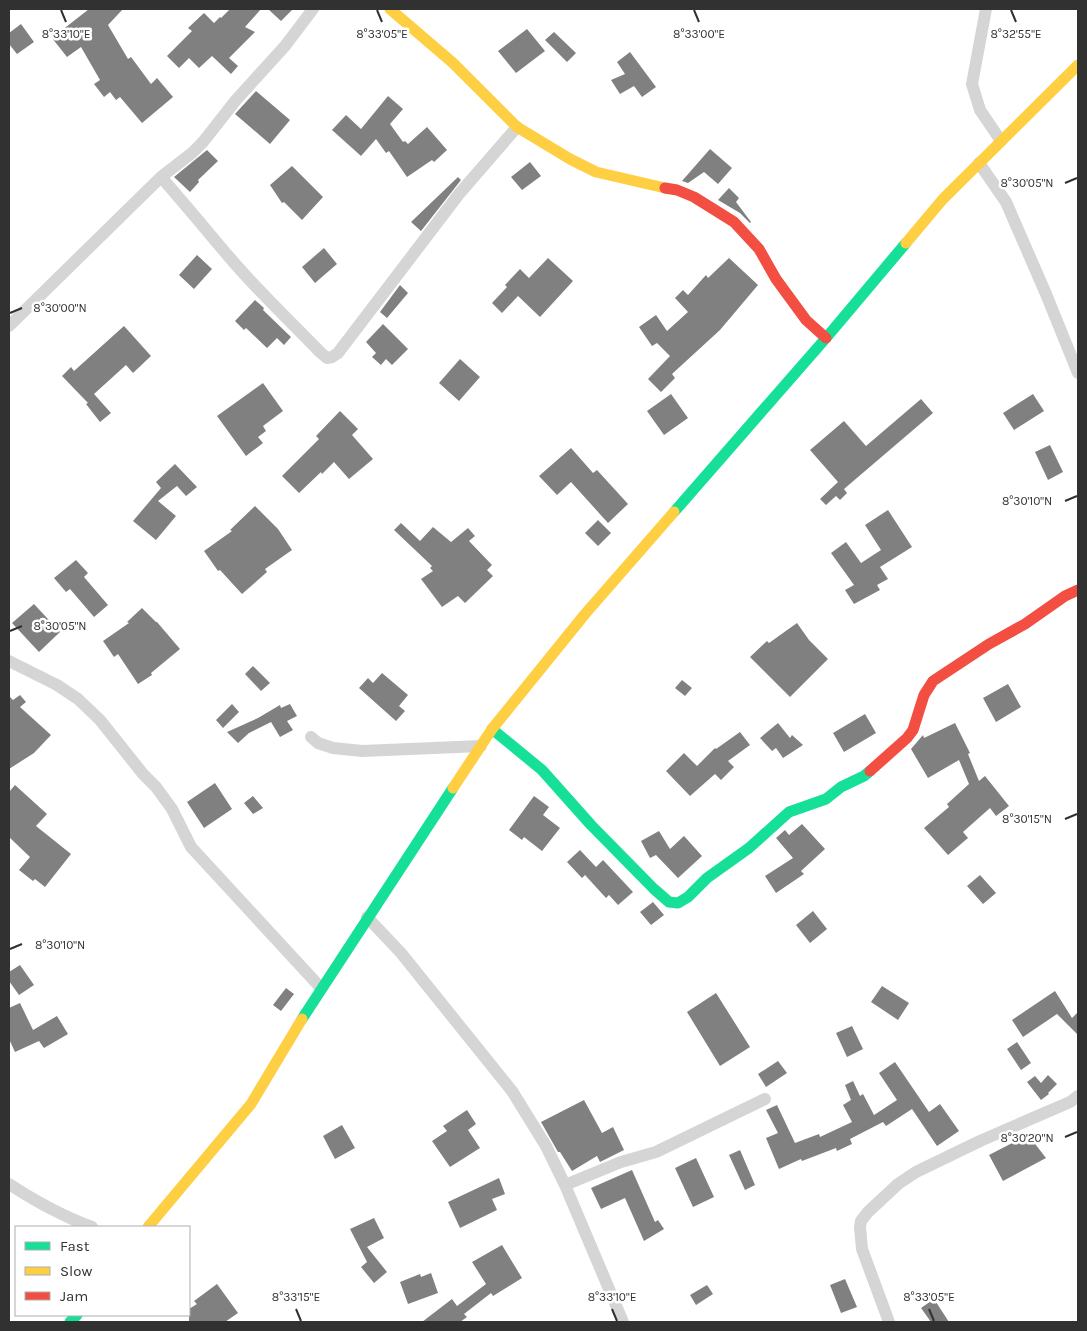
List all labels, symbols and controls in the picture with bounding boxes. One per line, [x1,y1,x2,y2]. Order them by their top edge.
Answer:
text: 8°33'10"E [42,27,90,41]
text: 8°33'05"E [356,27,408,41]
text: 8°33'00"E [673,27,725,41]
text: 8°32'55"E [990,27,1042,41]
text: 8°30'05"N [1000,176,1054,190]
text: 8°30'00"N [33,301,87,315]
text: 8°30'10"N [1002,494,1052,508]
text: 8°30'05"N [33,619,87,633]
text: 8°30'15"N [1002,812,1052,826]
text: 8°30'10"N [35,938,85,952]
text: 8°30'20"N [1000,1131,1054,1145]
legend [15,1226,190,1316]
text: Fast [60,1237,90,1255]
text: Slow [60,1262,92,1280]
text: Jam [60,1287,88,1305]
text: 8°33'15"E [272,1290,320,1304]
text: 8°33'10"E [588,1290,636,1304]
text: 8°33'05"E [903,1290,955,1304]

